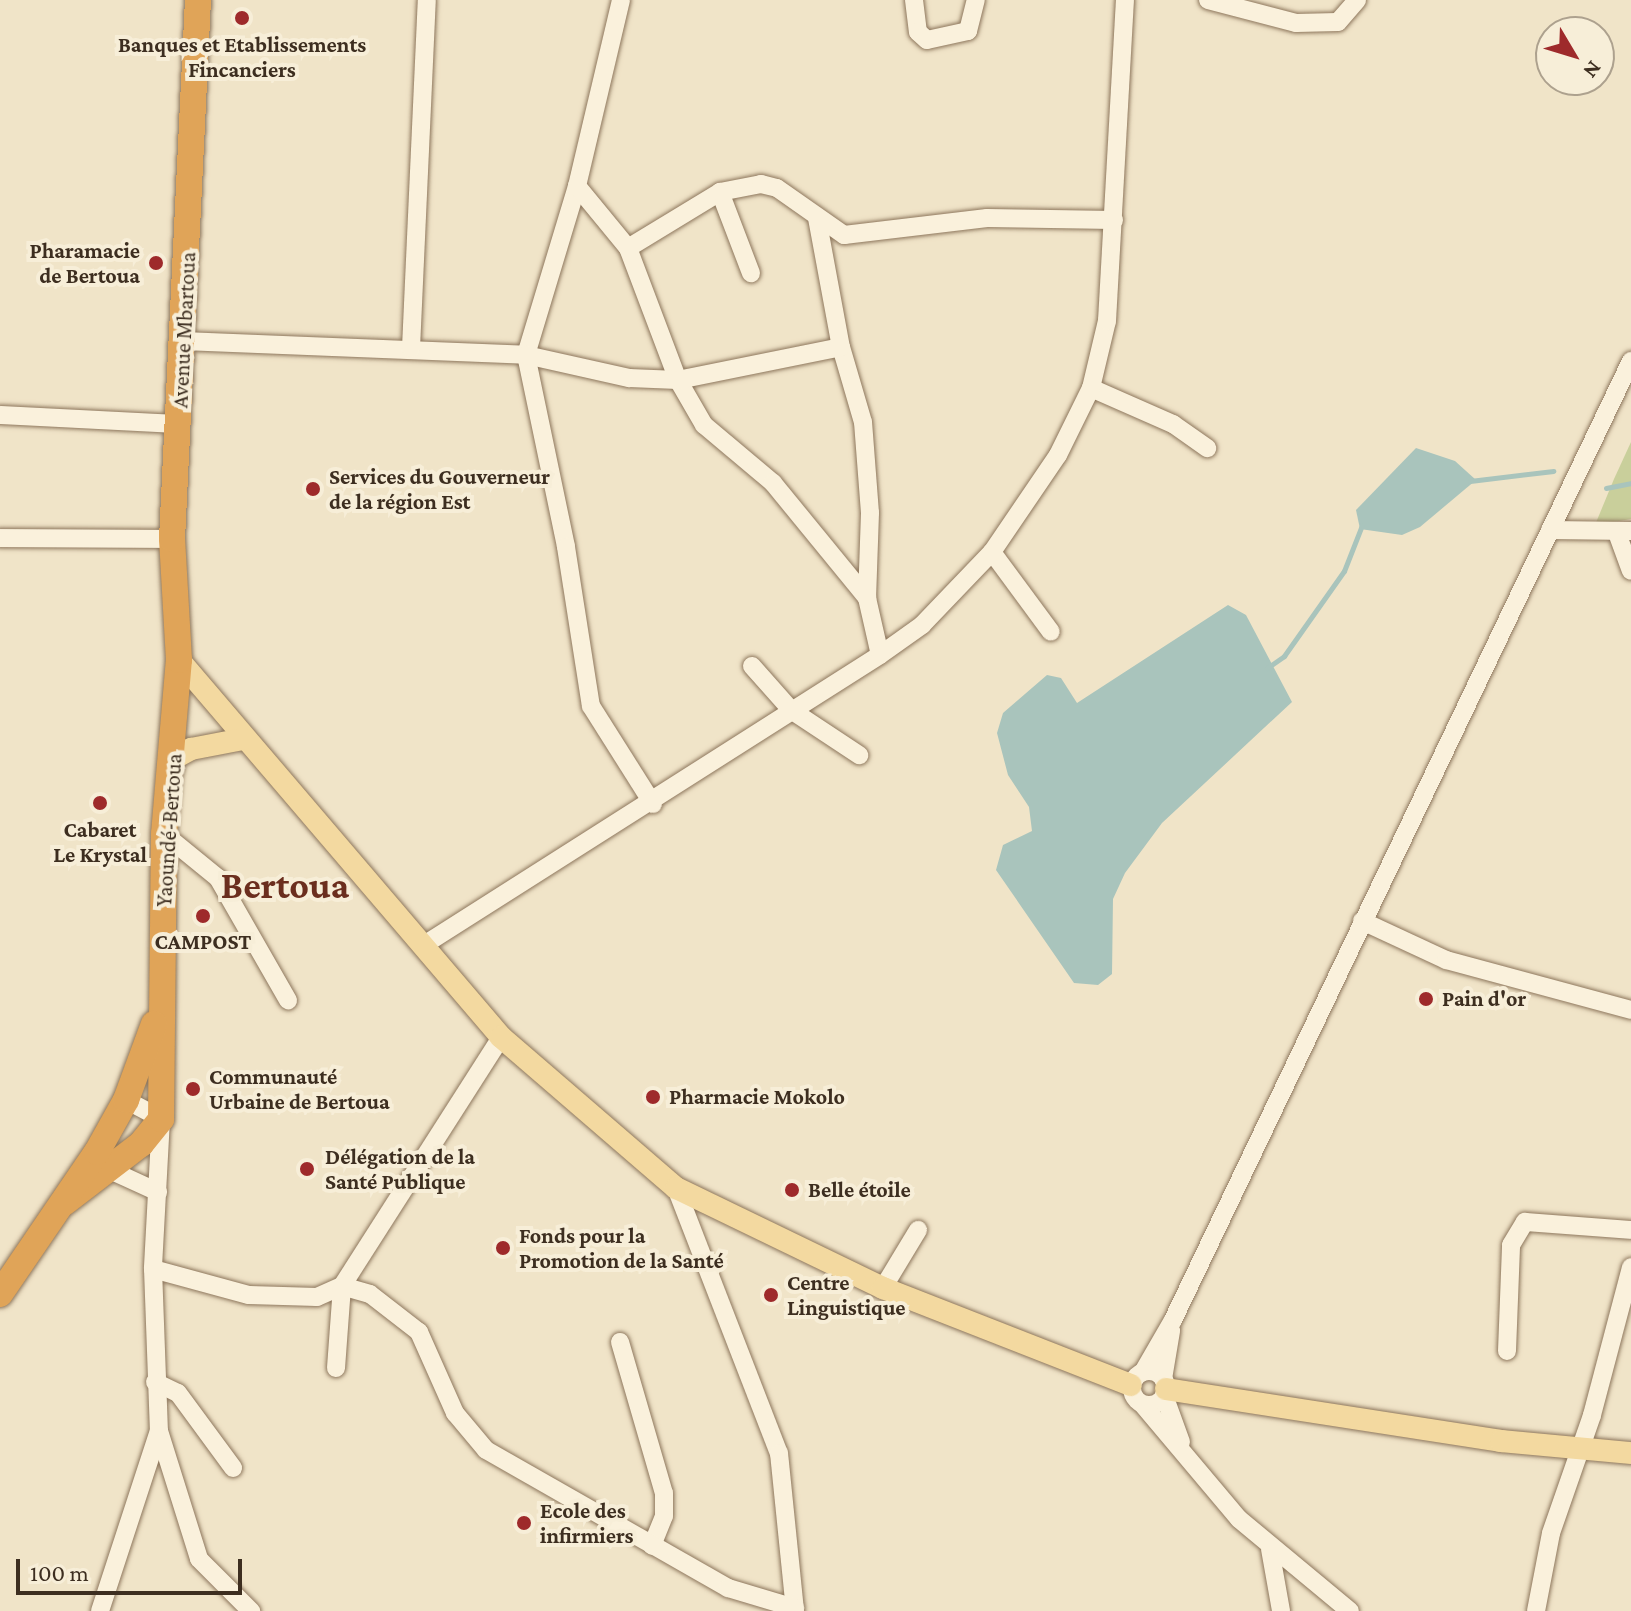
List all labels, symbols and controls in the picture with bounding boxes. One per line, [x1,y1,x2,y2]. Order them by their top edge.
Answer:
marker: Banques et Etablissements Fincanciers [233,9,251,27]
north arrow [1535,16,1615,96]
place label: Banques et Etablissements Fincanciers [118,31,366,82]
text: N [1578,56,1607,83]
place label: Pharamacie de Bertoua [30,237,140,288]
street label: Avenue Mbartoua [167,251,201,409]
marker: Pharamacie de Bertoua [147,254,165,272]
place label: Services du Gouverneur de la région Est [329,463,550,514]
marker: Services du Gouverneur de la région Est [304,480,322,498]
street label: Yaoundé-Bertoua [150,752,188,908]
marker: Cabaret Le Krystal [91,794,109,812]
place label: Cabaret Le Krystal [53,816,147,868]
district label: Bertoua [221,863,349,909]
marker: CAMPOST [194,907,212,925]
place label: CAMPOST [155,929,251,955]
place label: Pain d'or [1442,986,1526,1012]
marker: Pain d'or [1417,990,1435,1008]
place label: Communauté Urbaine de Bertoua [209,1063,390,1114]
marker: Communauté Urbaine de Bertoua [184,1080,202,1098]
place label: Pharmacie Mokolo [669,1084,845,1110]
marker: Pharmacie Mokolo [644,1088,662,1106]
place label: Délégation de la Santé Publique [325,1143,475,1194]
marker: Délégation de la Santé Publique [296,1158,318,1180]
place label: Belle étoile [808,1177,911,1203]
marker: Belle étoile [783,1181,801,1199]
place label: Fonds pour la Promotion de la Santé [519,1222,724,1274]
marker: Fonds pour la Promotion de la Santé [494,1239,512,1257]
place label: Centre Linguistique [787,1269,906,1320]
marker: Centre Linguistique [762,1286,780,1304]
place label: Ecole des infirmiers [540,1497,633,1548]
marker: Ecole des infirmiers [515,1514,533,1532]
scale bar [20,1543,246,1593]
text: 100 m [30,1559,89,1586]

